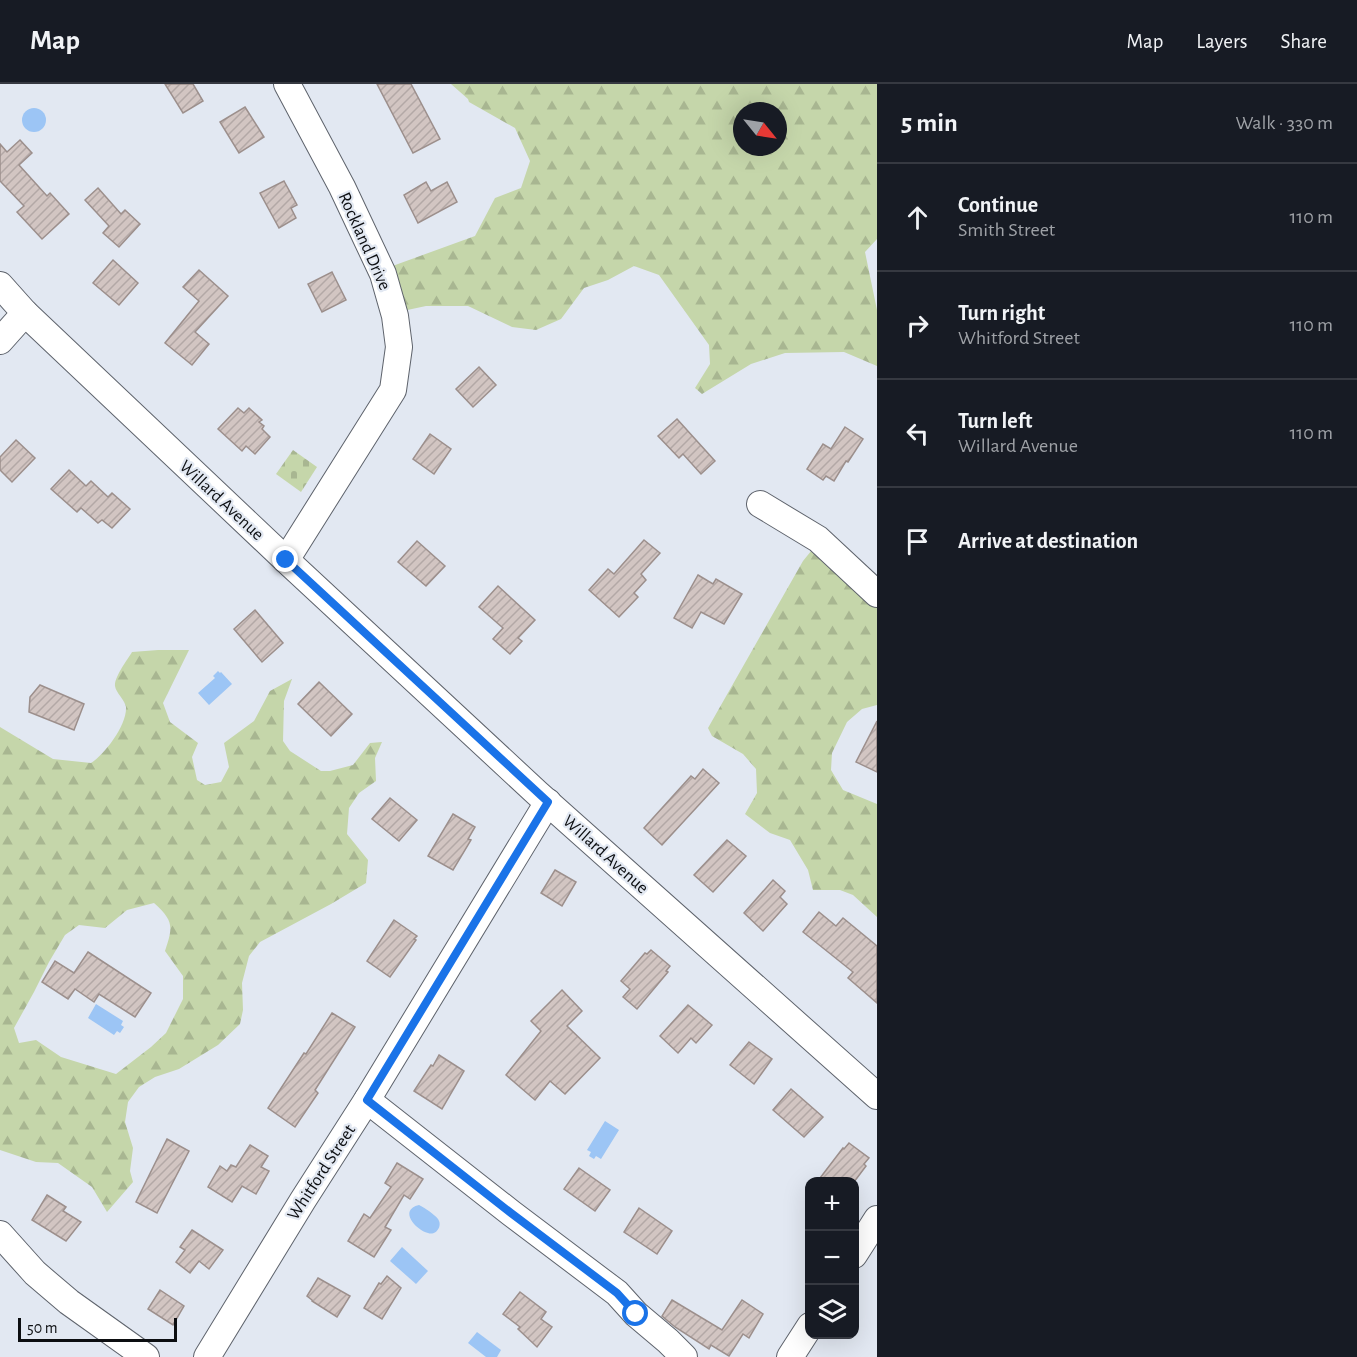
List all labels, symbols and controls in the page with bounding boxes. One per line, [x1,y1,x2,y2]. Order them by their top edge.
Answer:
text: Map [30,27,80,55]
text: Map [1127,31,1163,52]
text: Layers [1196,31,1247,52]
text: Share [1280,31,1327,52]
north arrow [733,102,787,156]
text: 5 min [901,110,958,136]
text: Walk · 330 m [1235,113,1333,133]
street label: Rockland Drive [335,190,394,293]
text: Continue [958,194,1038,216]
icon: ahead [901,201,934,234]
text: 110 m [1289,207,1333,227]
text: Smith Street [958,220,1055,240]
text: Turn right [958,302,1045,324]
icon: right [901,309,934,342]
text: 110 m [1289,315,1333,335]
text: Whitford Street [958,328,1080,348]
text: Turn left [958,410,1032,432]
icon: left [901,417,934,450]
text: 110 m [1289,423,1333,443]
text: Willard Avenue [958,436,1078,456]
street label: Willard Avenue [176,457,267,544]
icon: arrive [901,525,934,558]
text: Arrive at destination [958,530,1138,552]
route end [272,546,298,572]
street label: Willard Avenue [559,812,651,898]
street label: Whitford Street [284,1121,359,1223]
map controls [805,1177,859,1339]
button: + [805,1177,859,1231]
button: − [805,1231,859,1285]
button: layers [805,1285,859,1339]
route start [622,1300,648,1326]
scale bar [18,1315,177,1342]
text: 50 m [27,1320,58,1336]

